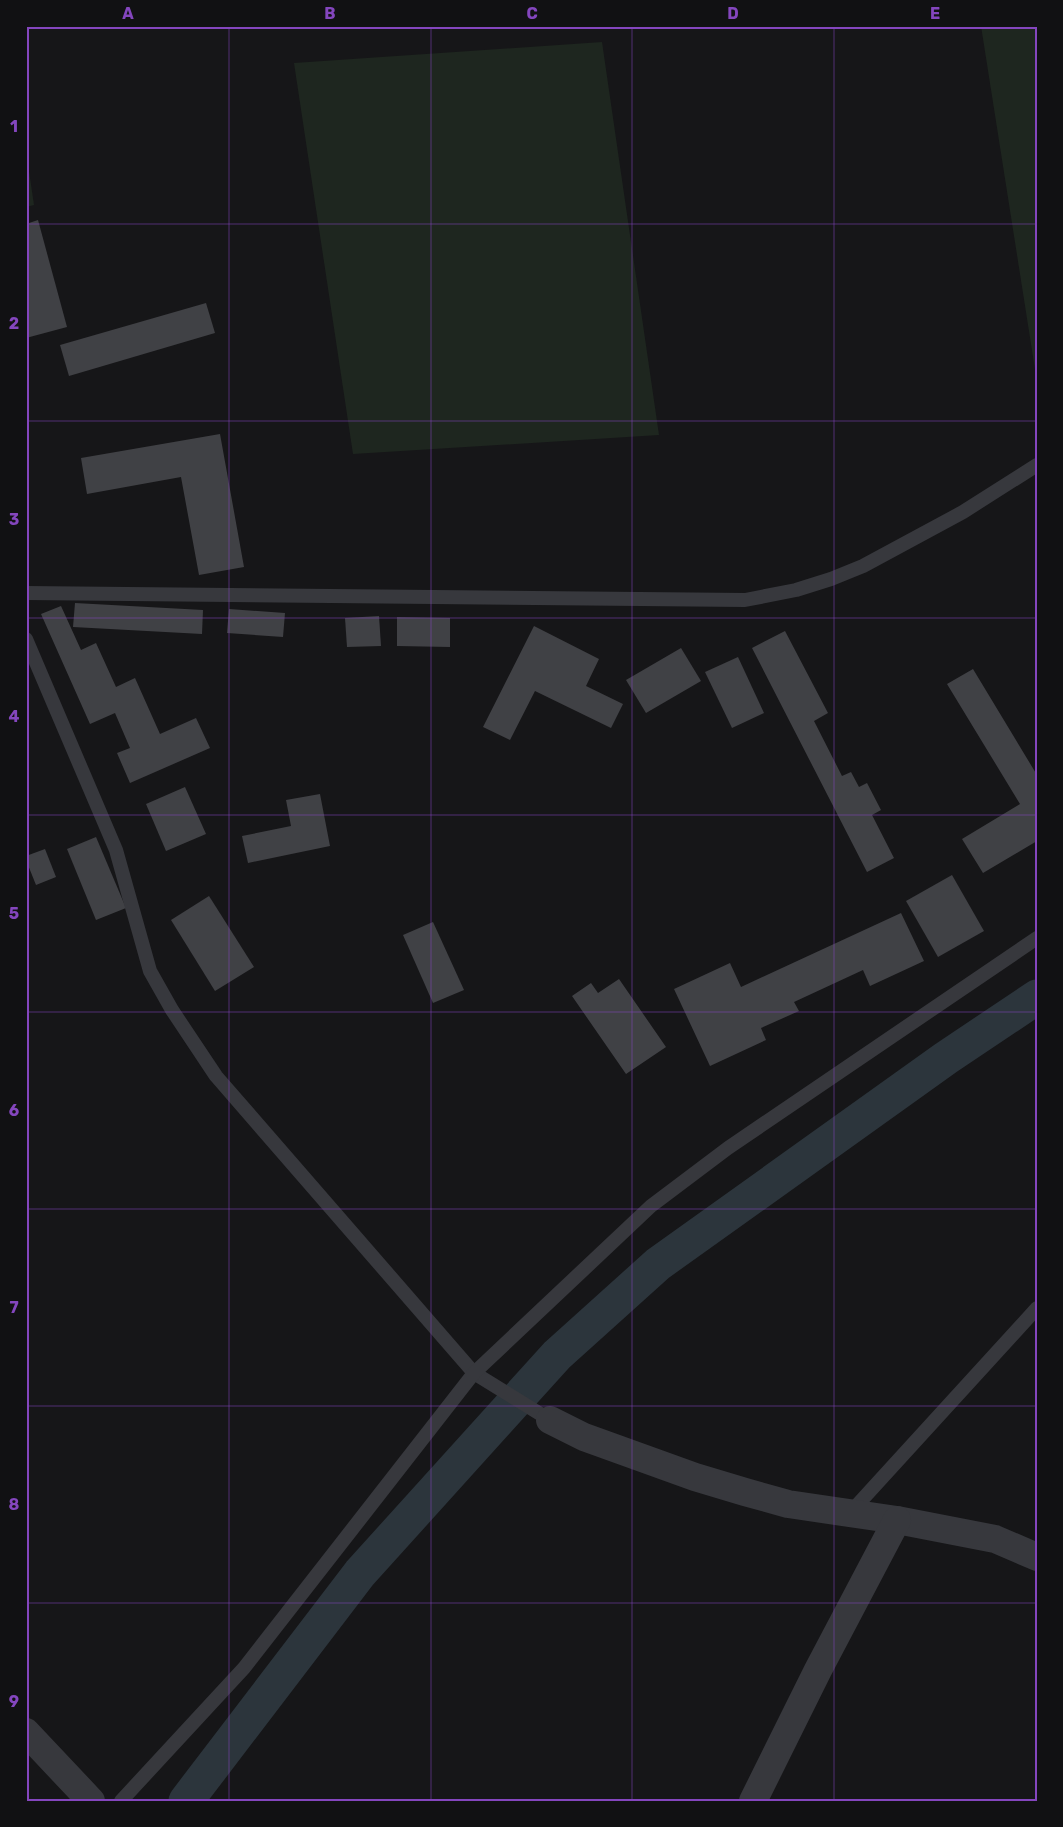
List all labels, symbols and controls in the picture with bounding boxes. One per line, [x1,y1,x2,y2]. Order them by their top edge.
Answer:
text: A [122,4,134,23]
text: B [324,4,336,23]
text: C [526,4,538,23]
text: D [727,4,739,23]
text: E [930,4,940,23]
text: 1 [10,117,18,136]
text: 2 [9,314,19,333]
text: 3 [9,510,19,529]
text: 4 [9,707,20,726]
text: 5 [9,904,19,923]
text: 6 [9,1101,19,1120]
text: 7 [9,1298,19,1317]
text: 8 [9,1495,20,1514]
text: 9 [9,1692,19,1711]

